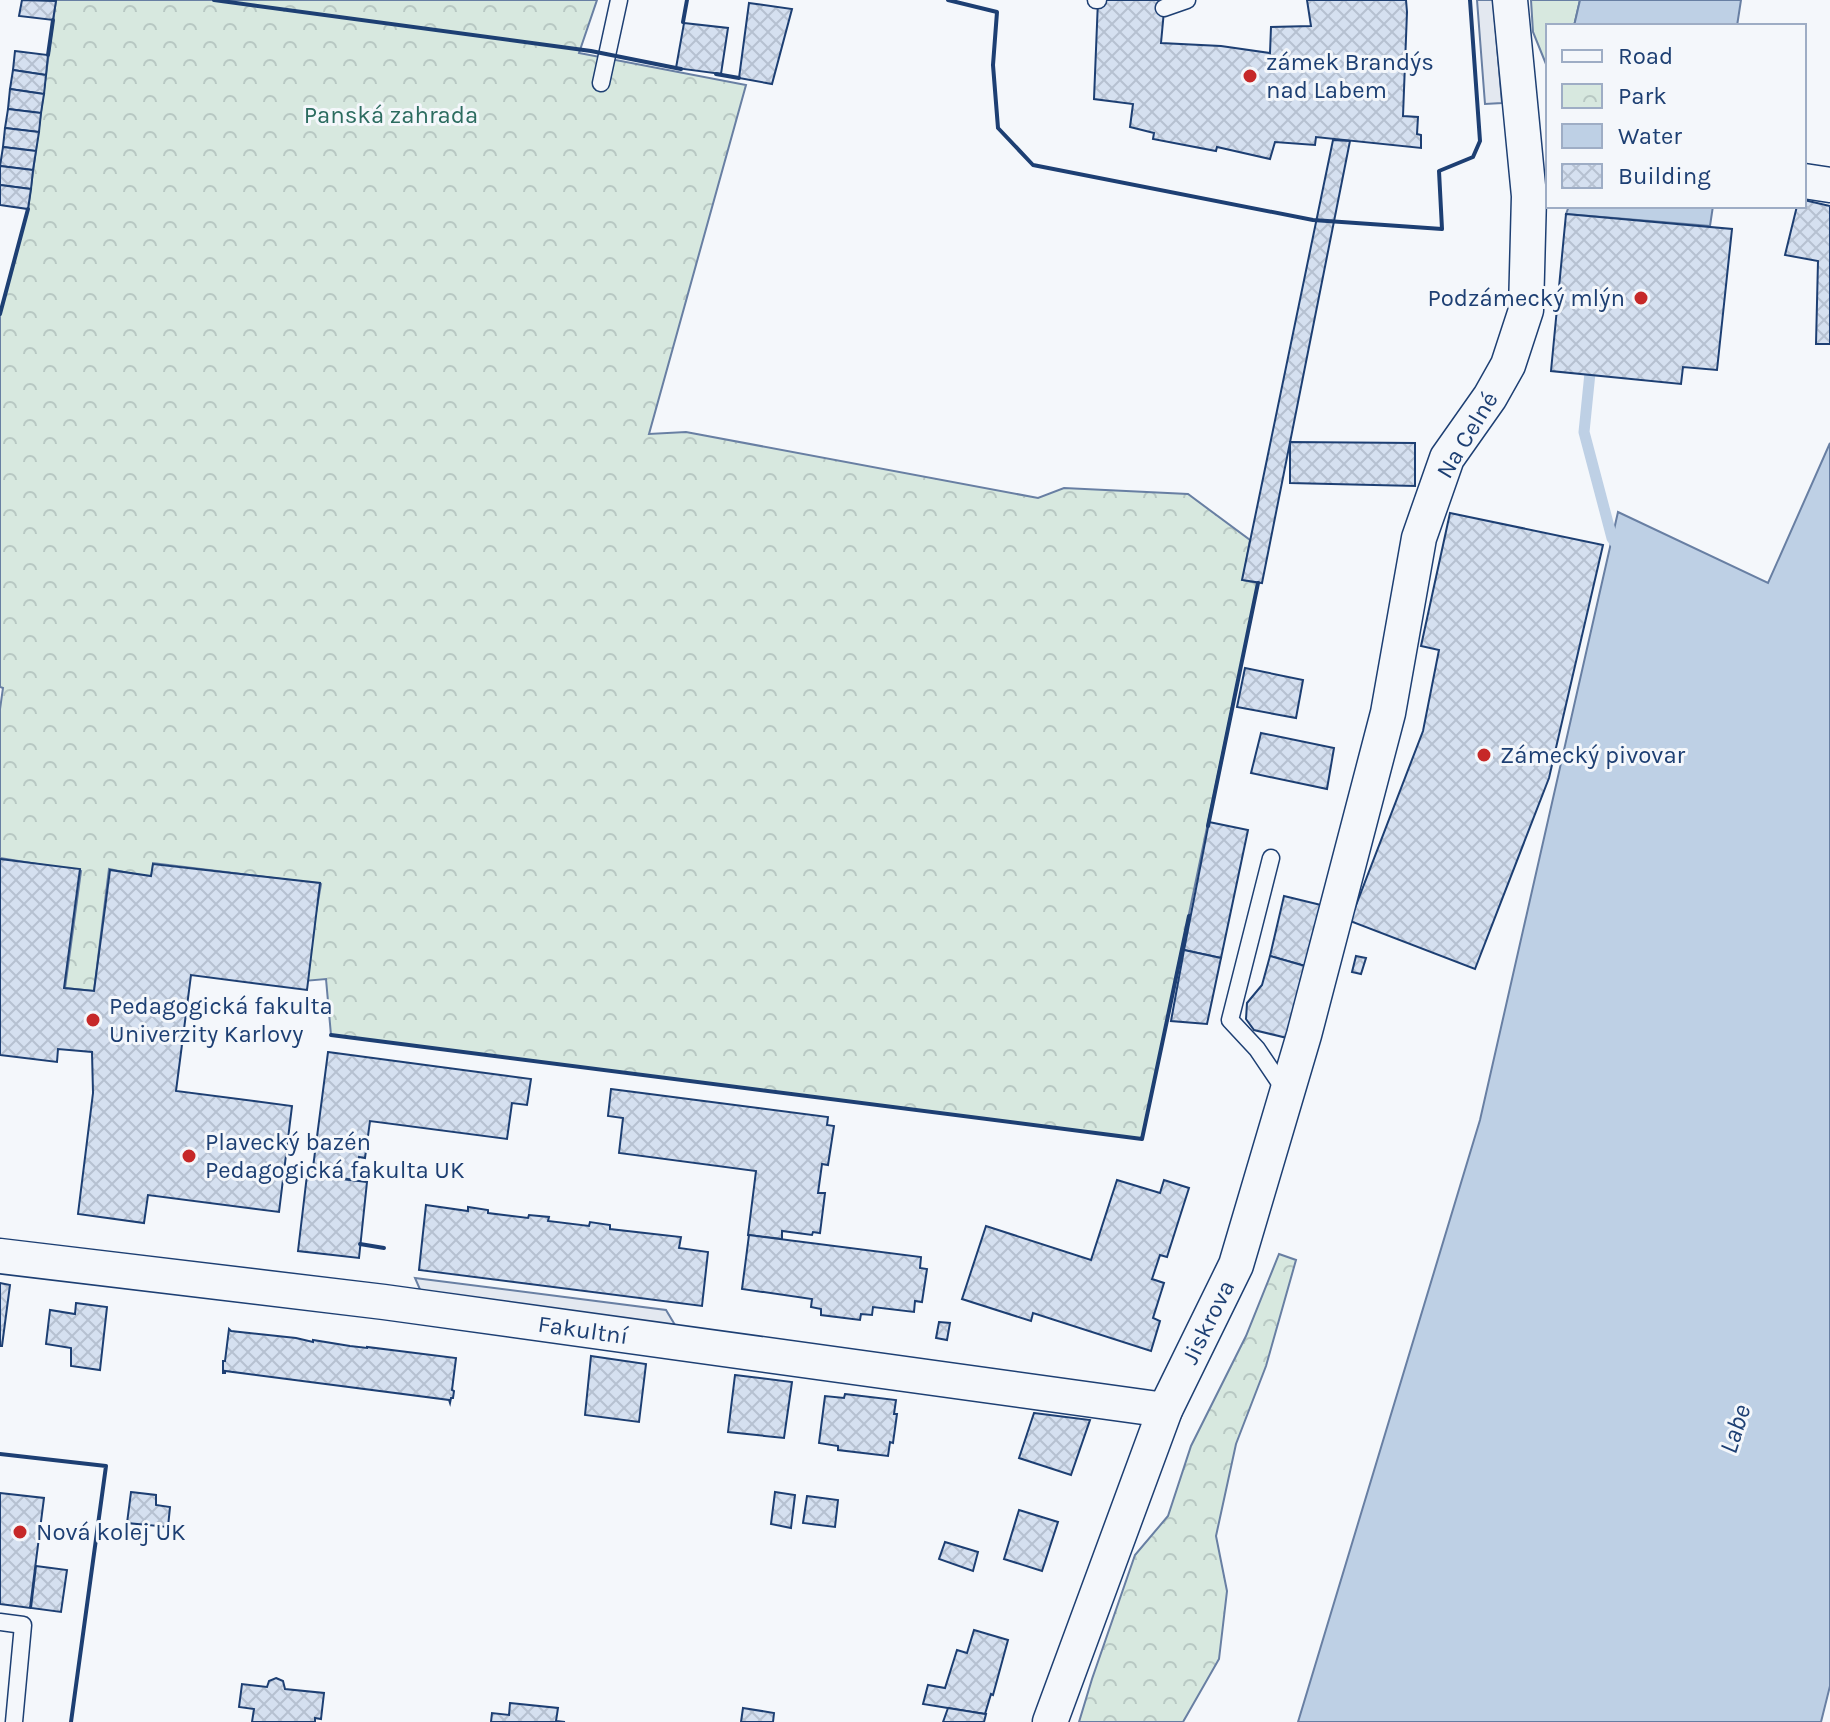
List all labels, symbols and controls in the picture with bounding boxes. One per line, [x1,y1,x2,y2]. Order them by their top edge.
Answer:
legend [1546,24,1806,208]
text: Road [1618,42,1673,70]
place label: zámek Brandýs nad Labem [1266,48,1434,104]
marker: zámek Brandýs nad Labem [1241,67,1259,85]
text: Park [1618,82,1667,110]
park label: Panská zahrada [304,101,478,129]
text: Water [1618,122,1682,150]
text: Building [1618,162,1711,190]
place label: Podzámecký mlýn [1427,284,1625,312]
marker: Podzámecký mlýn [1632,289,1650,307]
street label: Na Celné [1430,387,1504,483]
place label: Zámecký pivovar [1500,741,1686,769]
marker: Zámecký pivovar [1475,746,1493,764]
place label: Pedagogická fakulta Univerzity Karlovy [109,992,333,1048]
marker: Pedagogická fakulta Univerzity Karlovy [84,1011,102,1029]
place label: Plavecký bazén Pedagogická fakulta UK [205,1128,465,1184]
marker: Plavecký bazén Pedagogická fakulta UK [180,1147,198,1165]
street label: Jiskrova [1176,1275,1240,1369]
street label: Fakultní [536,1310,631,1350]
water label: Labe [1713,1401,1757,1457]
place label: Nová kolej UK [36,1518,186,1546]
marker: Nová kolej UK [11,1523,29,1541]

